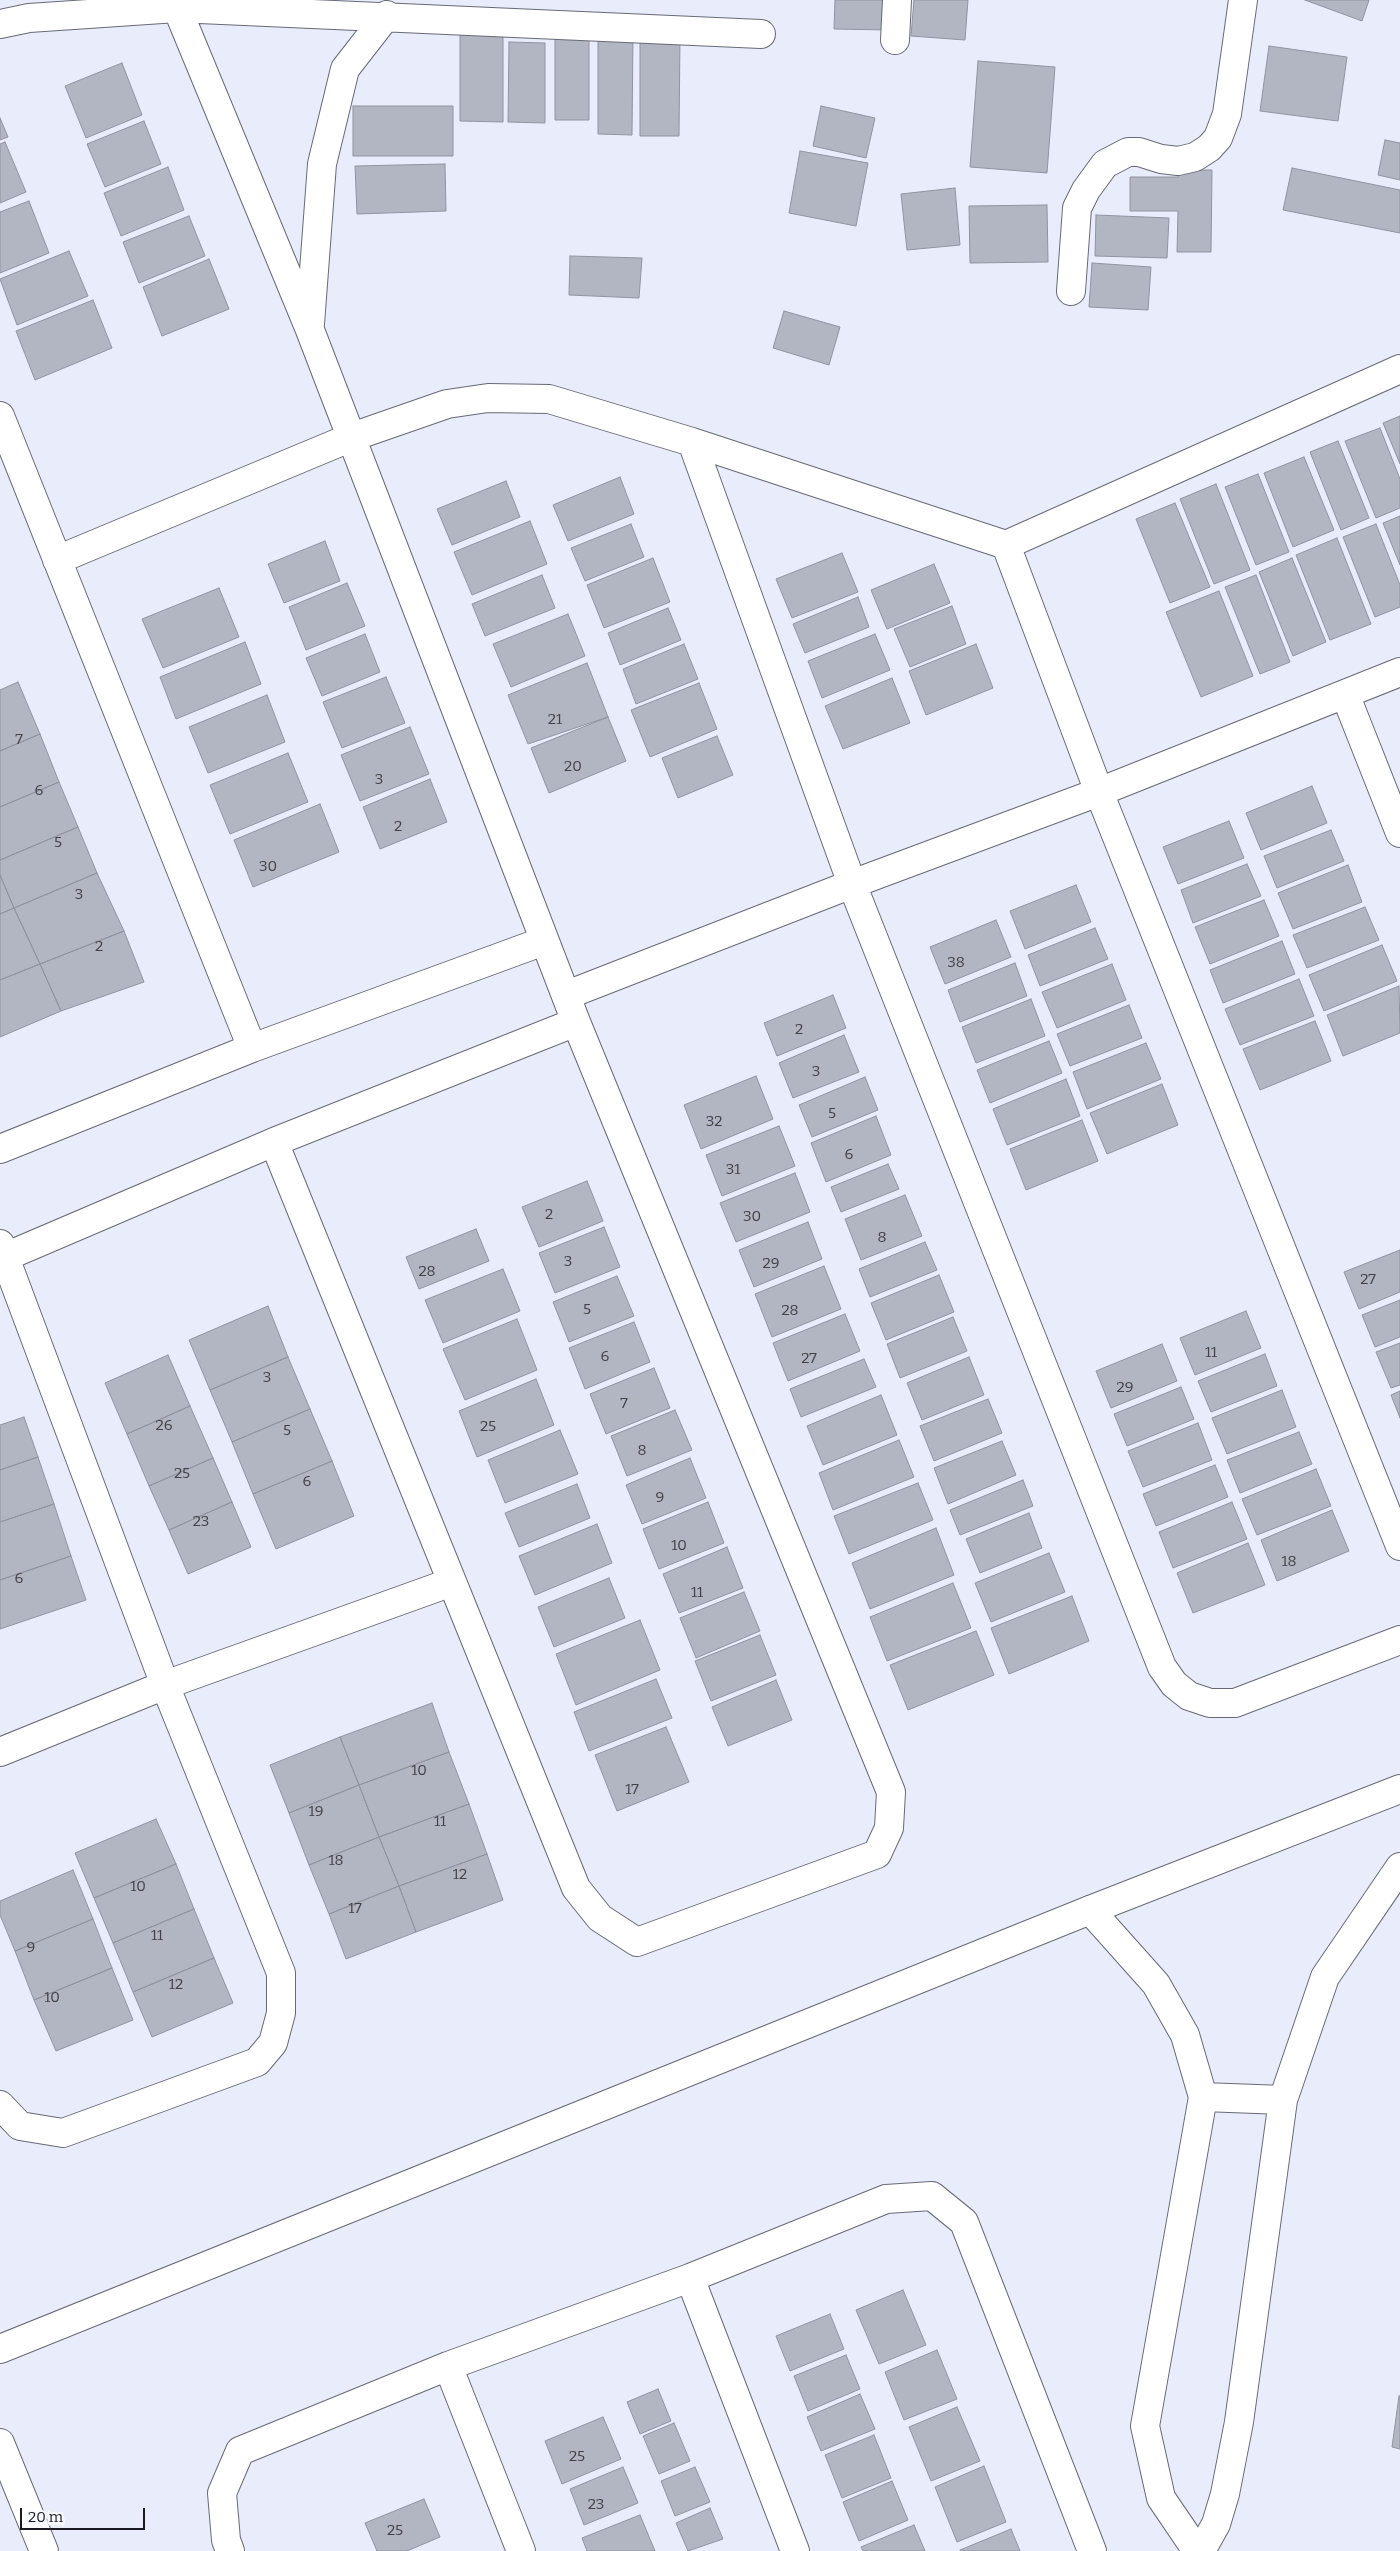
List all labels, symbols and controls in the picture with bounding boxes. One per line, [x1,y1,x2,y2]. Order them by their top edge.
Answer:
house number: 21 [548,711,562,729]
house number: 7 [15,731,23,749]
house number: 20 [564,758,582,776]
house number: 3 [375,771,383,789]
house number: 6 [35,782,43,800]
house number: 2 [394,818,402,836]
house number: 5 [54,834,62,852]
house number: 30 [259,858,277,876]
house number: 3 [75,886,83,904]
house number: 2 [95,938,103,956]
house number: 38 [947,954,965,972]
house number: 2 [795,1021,803,1039]
house number: 3 [812,1063,820,1081]
house number: 5 [828,1105,836,1123]
house number: 32 [706,1113,722,1131]
house number: 6 [845,1146,853,1164]
house number: 31 [726,1161,740,1179]
house number: 2 [545,1206,553,1224]
house number: 30 [743,1208,761,1226]
house number: 8 [877,1229,887,1247]
house number: 3 [564,1253,572,1271]
house number: 29 [763,1255,779,1273]
house number: 28 [418,1263,436,1281]
house number: 27 [1360,1271,1376,1289]
house number: 5 [583,1301,591,1319]
house number: 28 [781,1302,799,1320]
house number: 11 [1205,1344,1217,1362]
house number: 6 [601,1348,609,1366]
house number: 27 [801,1350,817,1368]
house number: 3 [263,1369,271,1387]
house number: 29 [1117,1379,1133,1397]
house number: 7 [620,1395,628,1413]
house number: 26 [156,1417,172,1435]
house number: 25 [480,1418,496,1436]
house number: 5 [283,1422,291,1440]
house number: 8 [637,1442,647,1460]
house number: 25 [174,1465,190,1483]
house number: 6 [303,1473,311,1491]
house number: 9 [656,1489,664,1507]
house number: 23 [193,1513,209,1531]
house number: 10 [671,1537,687,1555]
house number: 18 [1281,1553,1297,1571]
house number: 6 [15,1570,23,1588]
house number: 11 [691,1584,703,1602]
house number: 10 [411,1762,427,1780]
house number: 17 [625,1781,639,1799]
house number: 19 [309,1803,323,1821]
house number: 11 [434,1813,446,1831]
house number: 18 [328,1852,344,1870]
house number: 12 [453,1866,467,1884]
house number: 10 [130,1878,146,1896]
house number: 17 [348,1900,362,1918]
house number: 11 [151,1927,163,1945]
house number: 9 [27,1939,35,1957]
house number: 12 [169,1976,183,1994]
house number: 10 [44,1989,60,2007]
house number: 25 [569,2448,585,2466]
house number: 23 [588,2496,604,2514]
scale bar [22,2498,148,2530]
text: 20 m [28,2508,63,2526]
house number: 25 [387,2522,403,2540]

